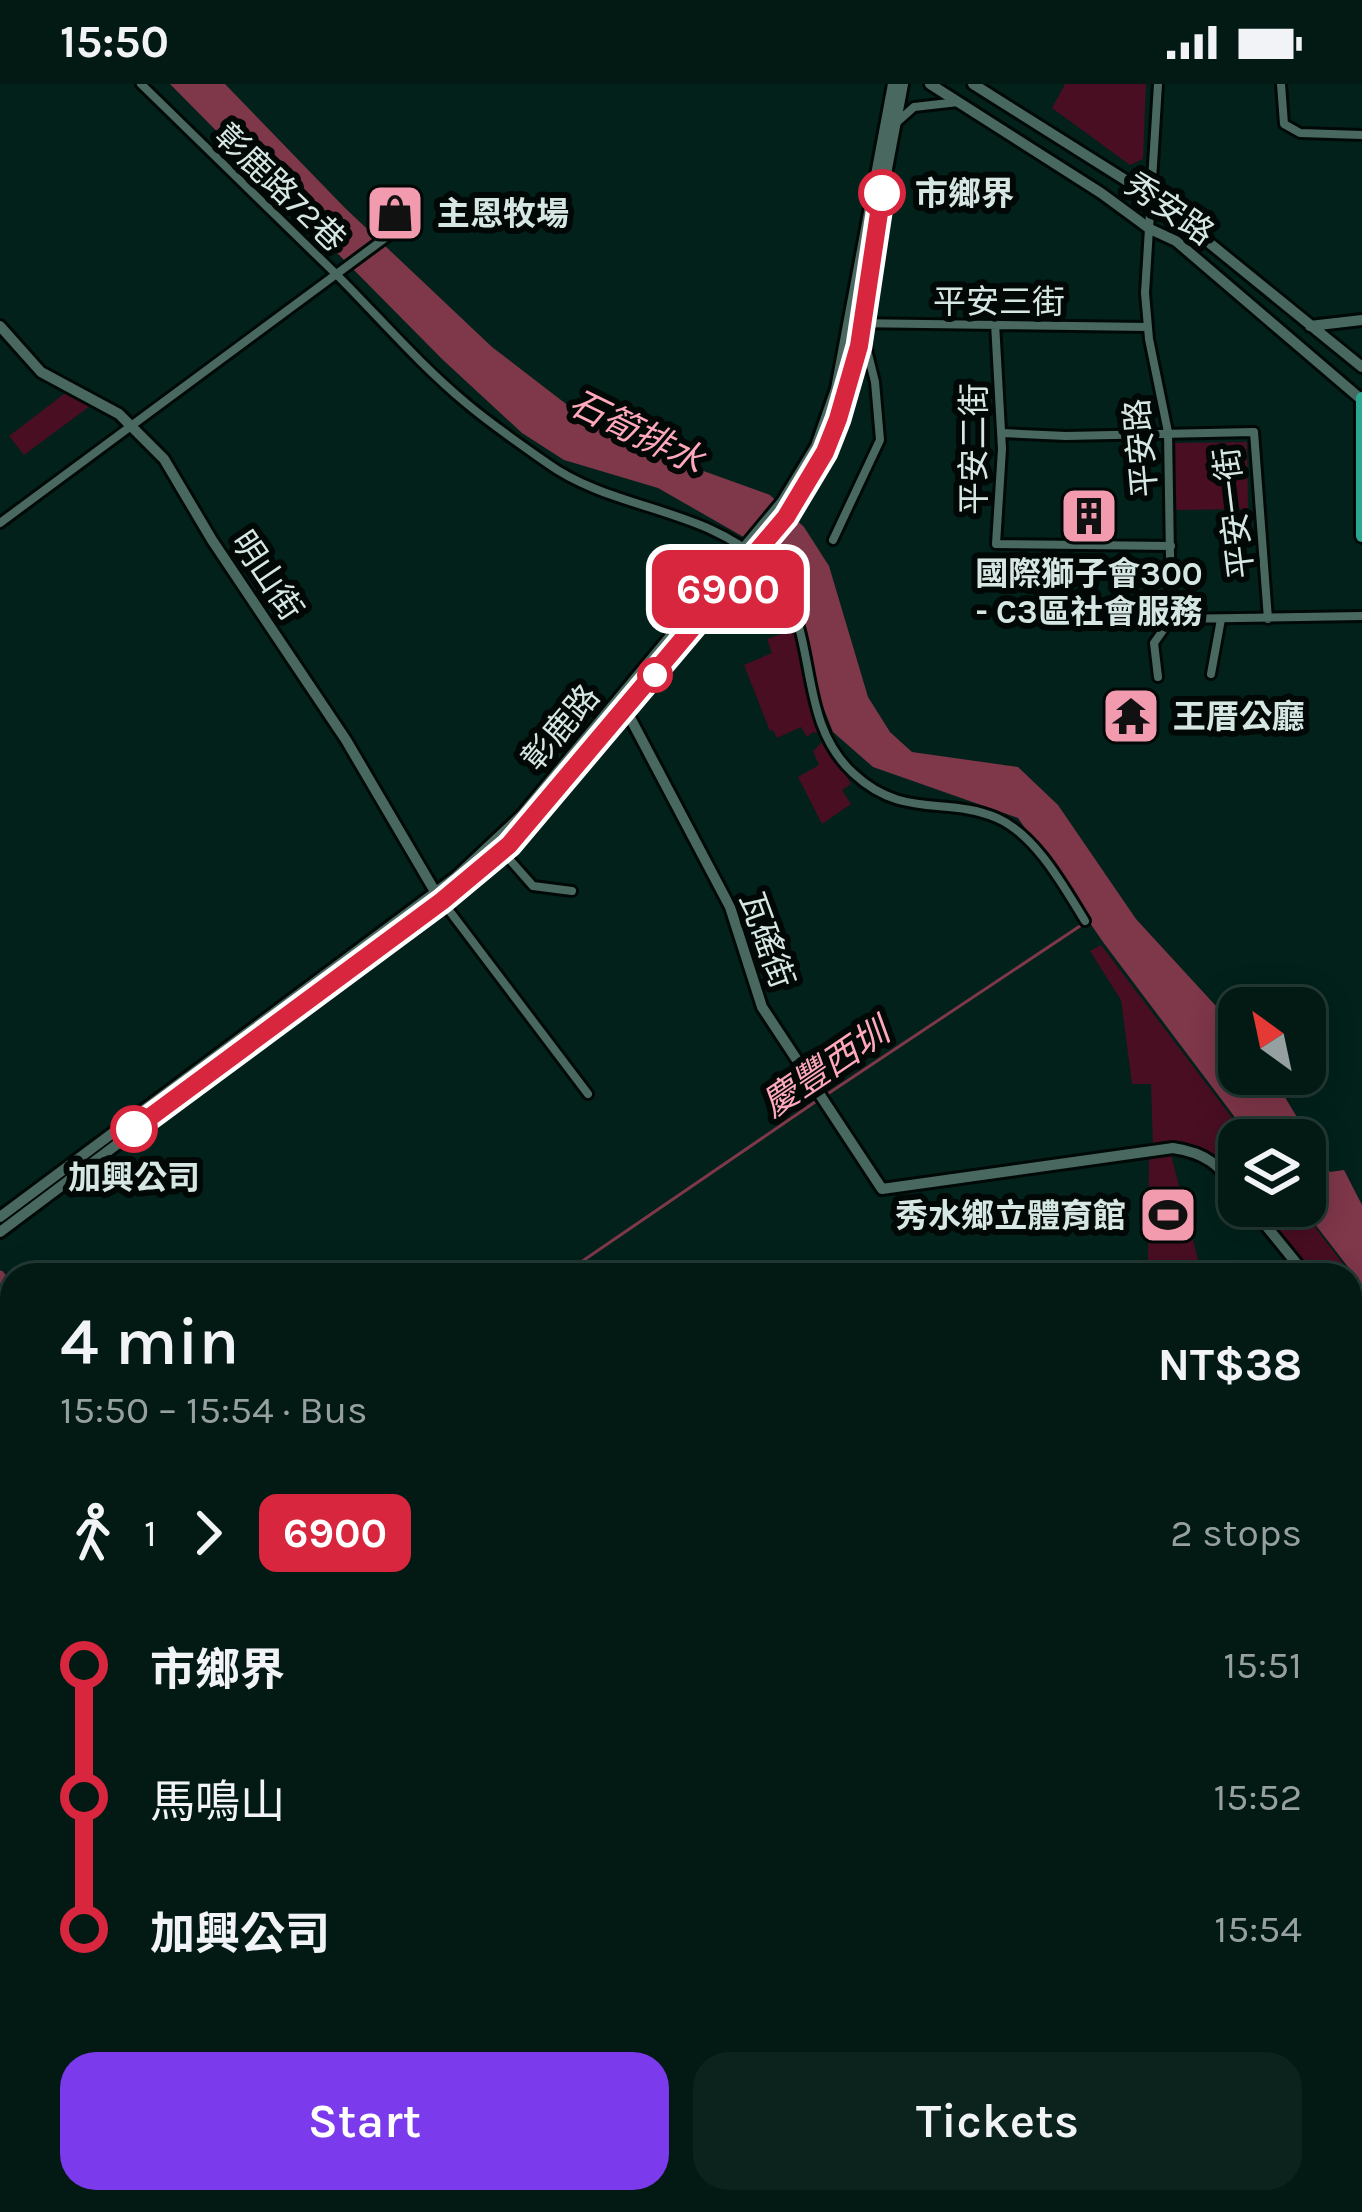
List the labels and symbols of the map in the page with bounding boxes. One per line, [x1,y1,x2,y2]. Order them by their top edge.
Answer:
street label: 彰鹿路72巷 [207,116,353,259]
street label: 秀安路 [1118,165,1221,253]
marker: 市鄉界 [860,171,904,215]
place label: 市鄉界 [915,175,1014,213]
shop icon: 主恩牧場 [364,182,426,244]
place label: 主恩牧場 [437,195,569,233]
street label: 平安三街 [933,283,1065,321]
water label: 石筍排水 [563,381,712,483]
street label: 平安二街 [955,383,993,515]
street label: 平安路 [1118,397,1164,499]
street label: 平安一街 [1207,445,1261,581]
building icon: 國際獅子會300 - C3區社會服務 [1058,485,1120,547]
street label: 明山街 [224,524,311,627]
line badge: 6900 [644,550,812,628]
place label: 國際獅子會300 - C3區社會服務 [975,555,1203,631]
unlabelled marker [639,659,671,691]
street label: 彰鹿路 [514,678,607,778]
temple icon: 王厝公廳 [1100,685,1162,747]
place label: 王厝公廳 [1173,698,1305,736]
street label: 瓦磘街 [732,887,802,993]
north arrow [1218,987,1326,1095]
water label: 慶豐西圳 [754,1007,901,1126]
marker: 加興公司 [112,1107,156,1151]
place label: 加興公司 [68,1159,200,1197]
sports icon: 秀水鄉立體育館 [1137,1184,1199,1246]
place label: 秀水鄉立體育館 [895,1197,1126,1235]

